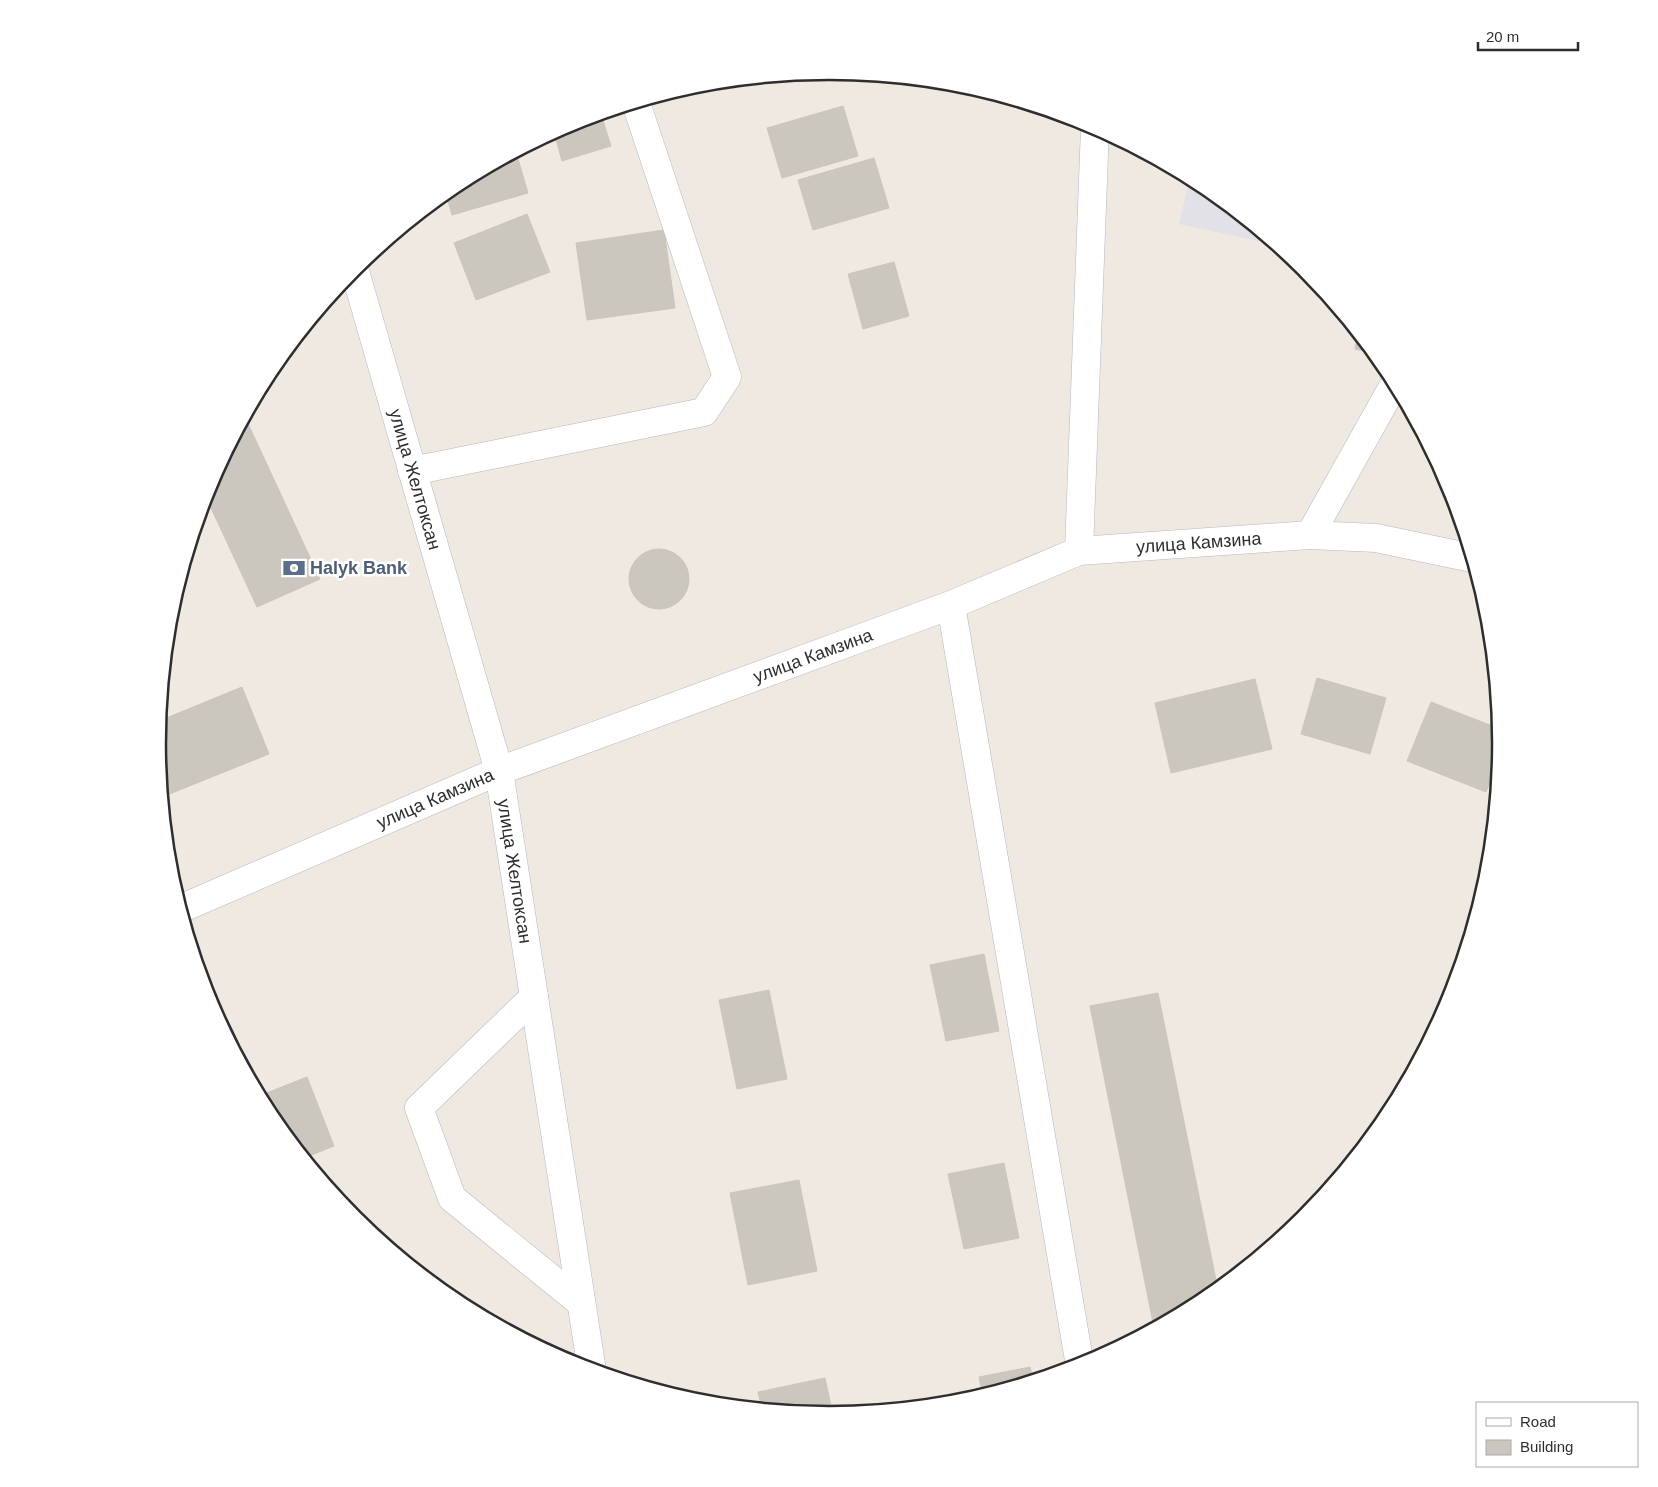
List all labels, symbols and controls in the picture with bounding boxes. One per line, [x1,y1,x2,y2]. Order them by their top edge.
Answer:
scale bar [1478,20,1578,52]
text: 20 m [1486,28,1519,45]
street label: улица Желтоксан [385,406,445,552]
street label: улица Камзина [1135,528,1263,557]
bank icon: Halyk Bank [281,555,307,581]
place label: Halyk Bank [310,558,408,578]
street label: улица Камзина [751,624,876,687]
street label: улица Камзина [374,764,498,833]
street label: улица Желтоксан [493,798,536,945]
legend [1476,1402,1638,1467]
text: Road [1520,1413,1556,1430]
text: Building [1520,1438,1573,1455]

